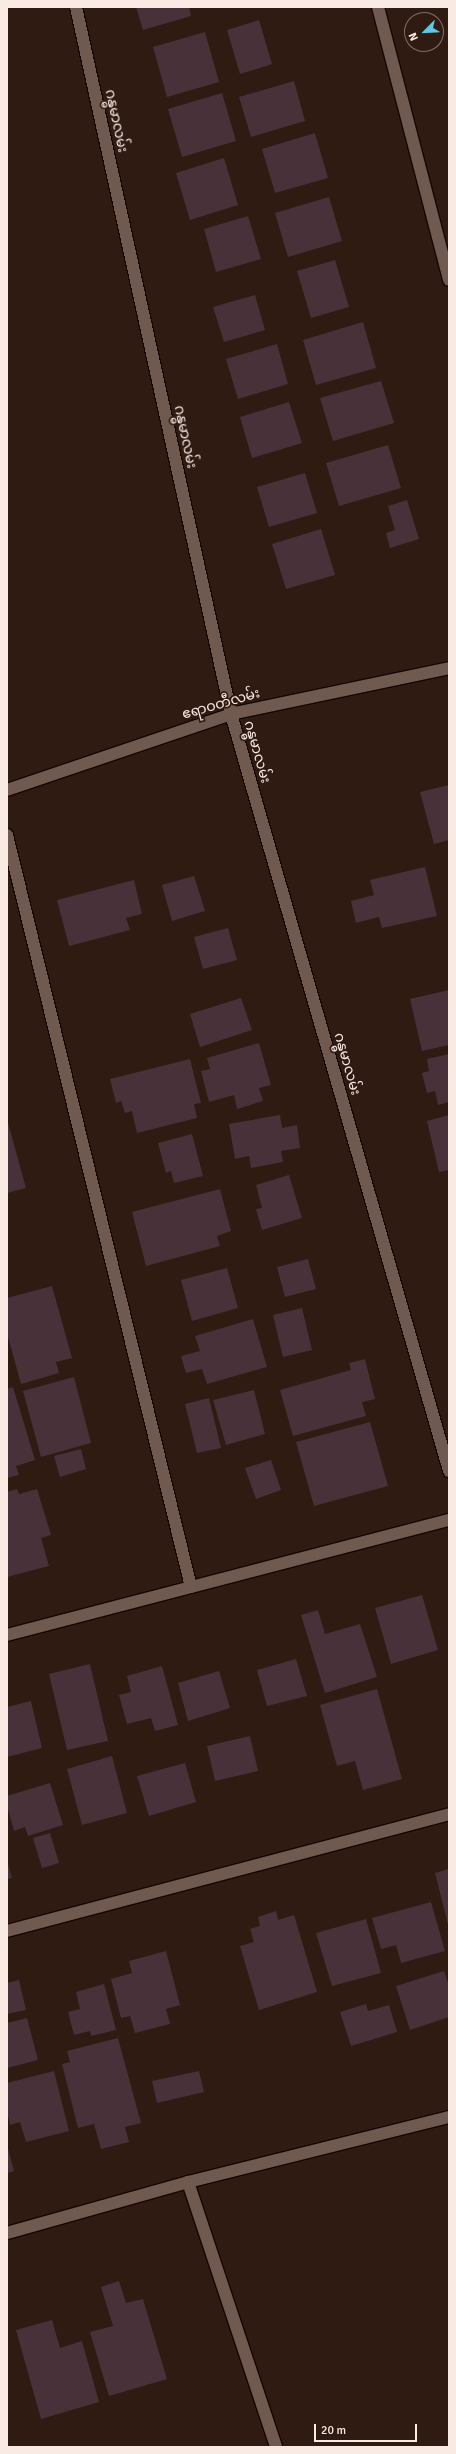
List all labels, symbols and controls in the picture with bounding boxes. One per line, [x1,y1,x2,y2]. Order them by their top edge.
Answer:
north arrow [404,12,444,52]
text: N [406,31,421,43]
street label: ဂန္ဓမာလမ်း [101,88,131,154]
street label: ဂန္ဓမာလမ်း [170,404,200,470]
street label: ဧရာဝတီလမ်း [180,685,262,723]
street label: ဂန္ဓမာလမ်း [240,719,274,785]
street label: ဂန္ဓမာလမ်း [330,1031,364,1097]
scale bar [316,2416,419,2442]
text: 20 m [321,2423,346,2438]

